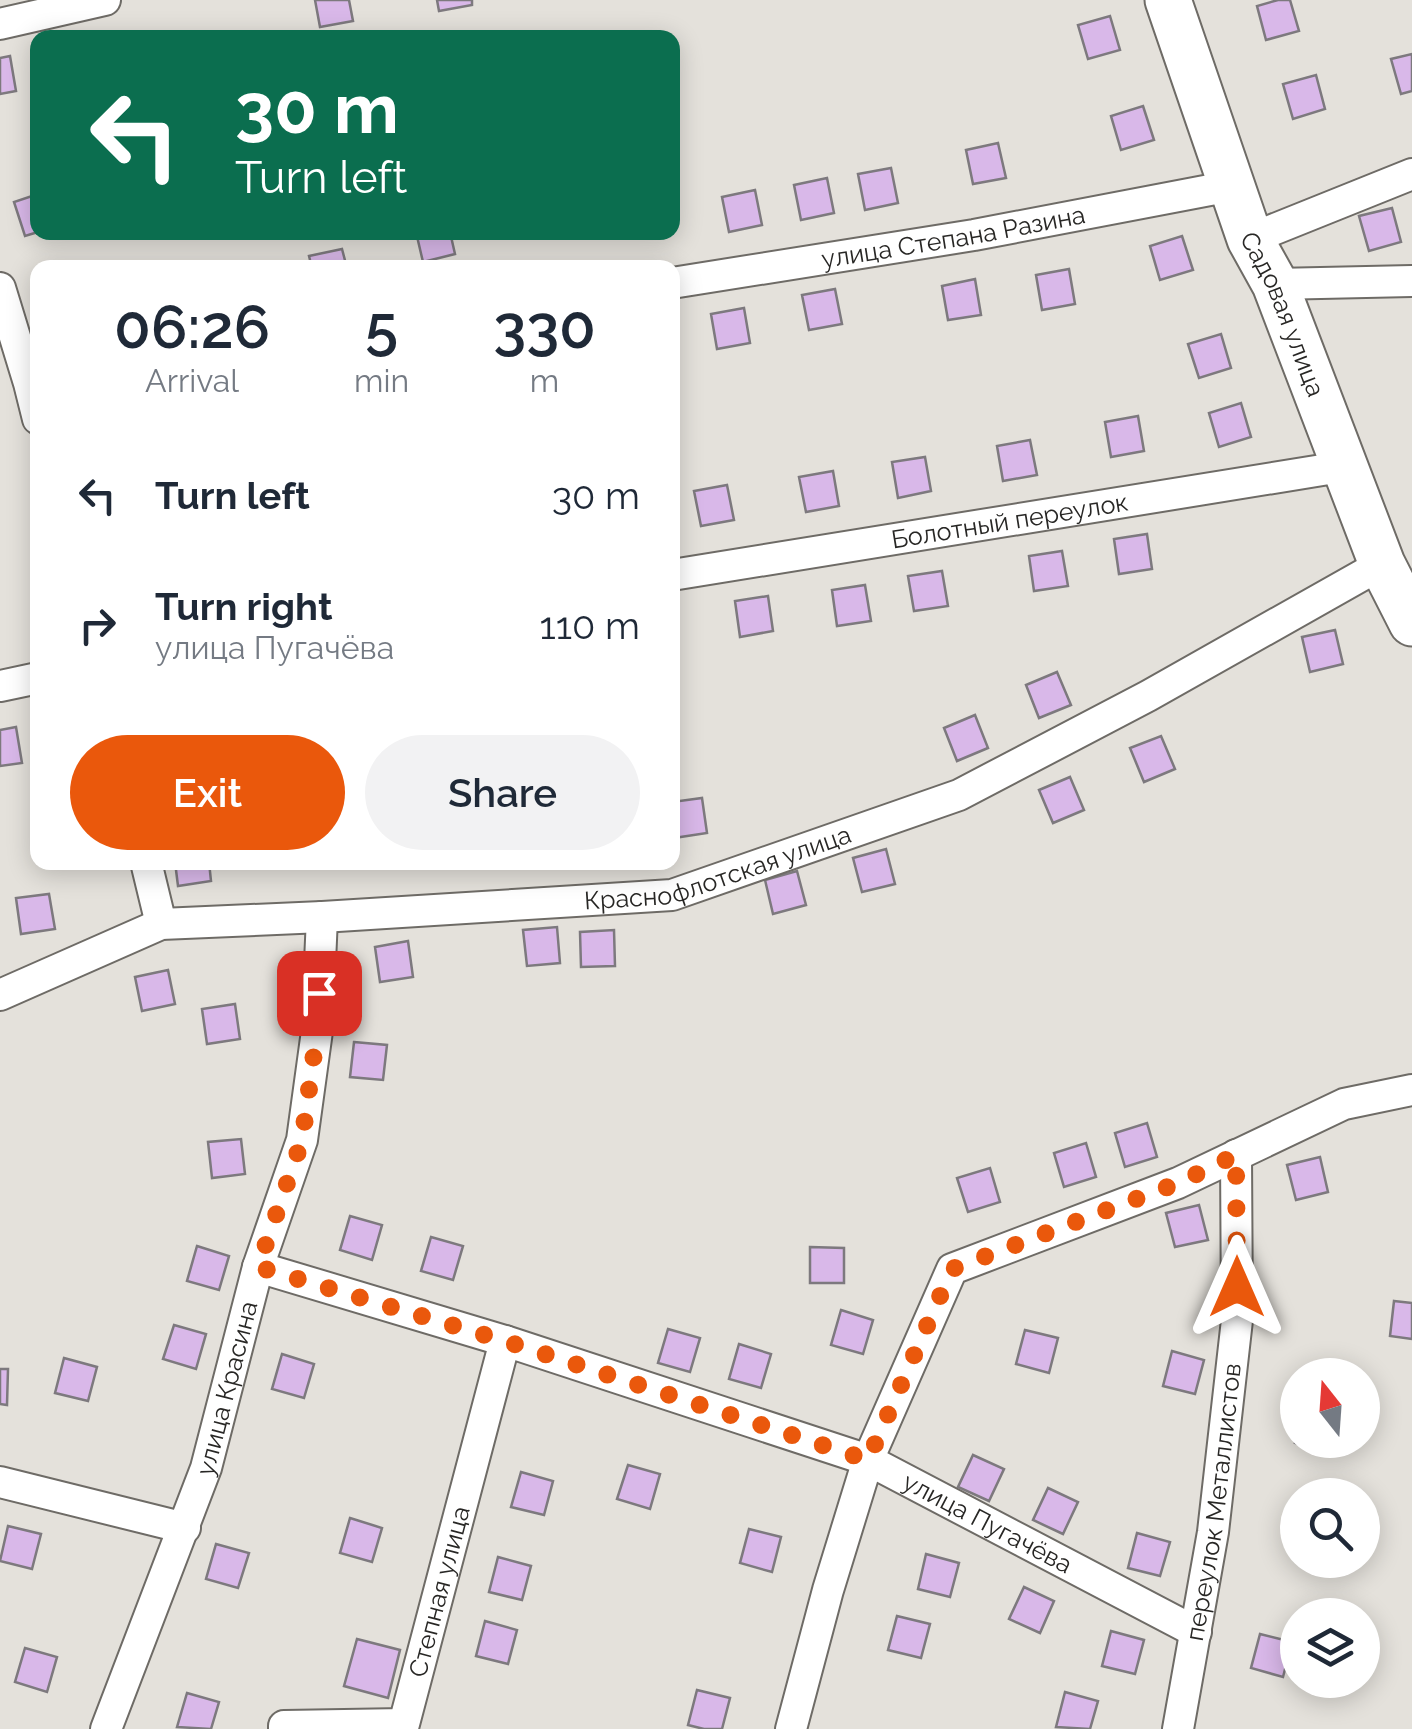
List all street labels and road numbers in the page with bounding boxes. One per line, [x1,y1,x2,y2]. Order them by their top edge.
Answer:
street label: улица Степана Разина [819,199,1088,274]
street label: Садовая улица [1234,226,1332,401]
street label: Болотный переулок [889,487,1130,554]
street label: Краснофлотская улица [583,819,855,915]
street label: улица Красина [190,1298,264,1480]
street label: переулок Металлистов [1179,1362,1247,1643]
street label: улица Пугачёва [898,1466,1077,1579]
street label: Степная улица [402,1503,476,1680]

